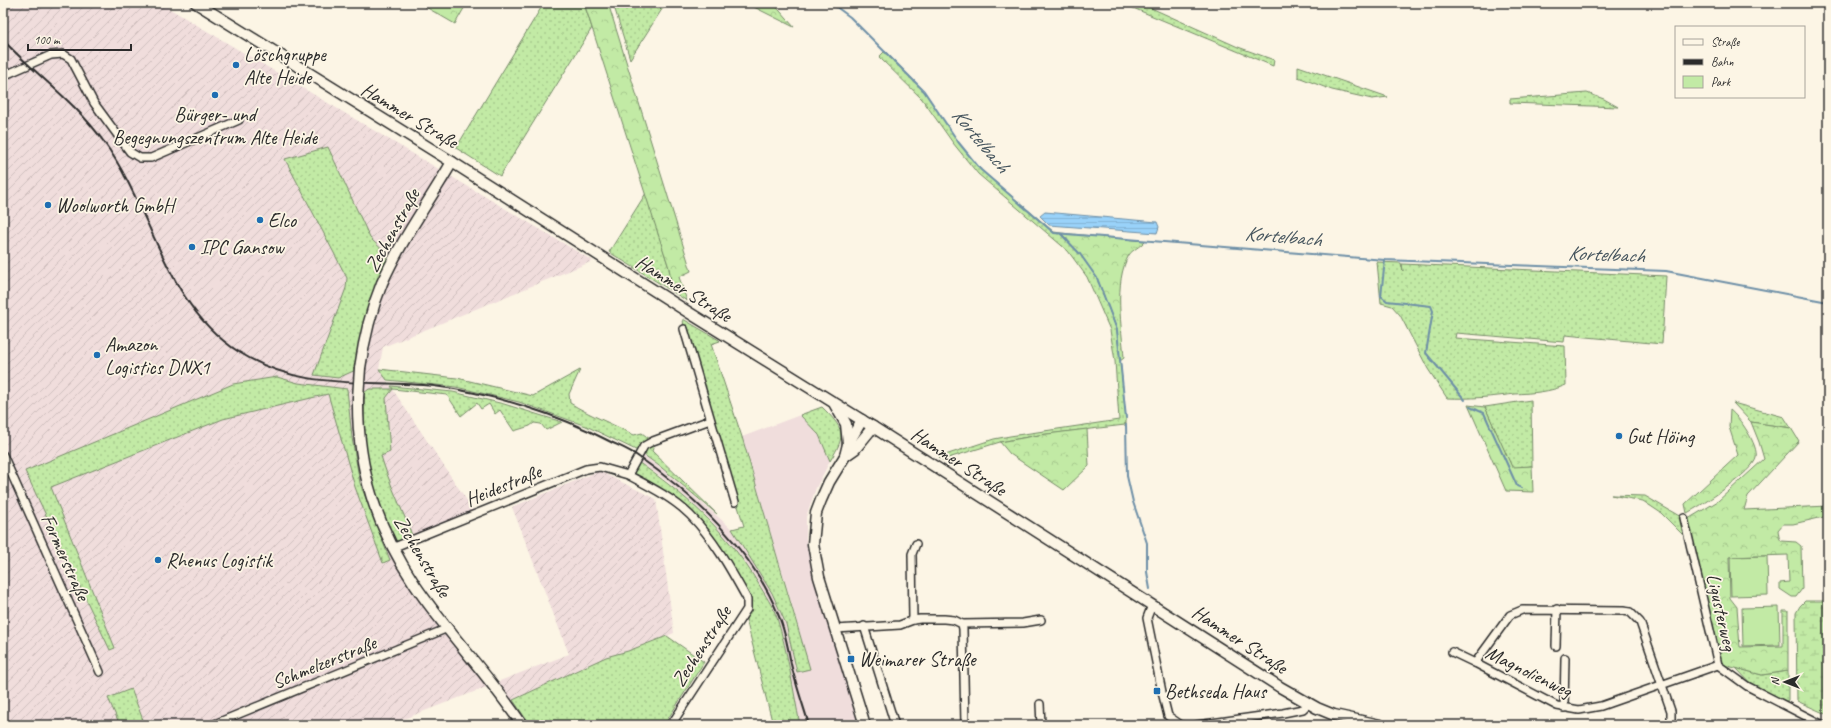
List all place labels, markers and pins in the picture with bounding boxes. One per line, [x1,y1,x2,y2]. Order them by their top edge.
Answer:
place label: Löschgruppe Alte Heide [244,42,327,90]
marker: Löschgruppe Alte Heide [231,60,241,70]
marker: Bürger- und Begegnungszentrum Alte Heide [210,90,220,100]
place label: Bürger- und Begegnungszentrum Alte Heide [113,102,319,150]
place label: Woolworth GmbH [56,193,177,218]
marker: Woolworth GmbH [43,200,53,210]
place label: Elco [268,208,297,233]
marker: Elco [255,215,265,225]
place label: IPC Gansow [200,235,285,260]
marker: IPC Gansow [187,242,197,252]
place label: Amazon Logistics DNX1 [105,332,211,380]
marker: Amazon Logistics DNX1 [92,350,102,360]
place label: Gut Höing [1627,424,1696,449]
marker: Gut Höing [1614,431,1624,441]
place label: Rhenus Logistik [166,548,273,573]
marker: Rhenus Logistik [153,555,163,565]
place label: Weimarer Straße [859,647,977,672]
marker: Weimarer Straße [846,654,856,664]
place label: Bethseda Haus [1165,679,1268,704]
marker: Bethseda Haus [1152,686,1162,696]

